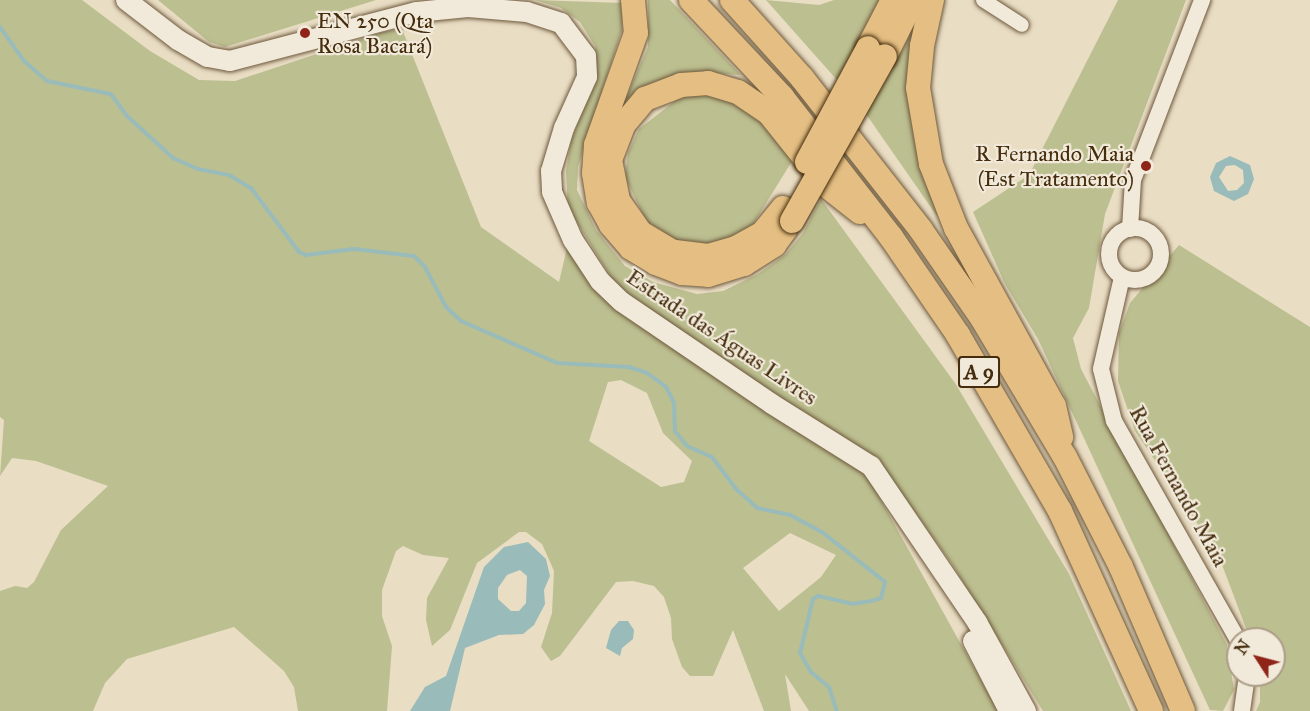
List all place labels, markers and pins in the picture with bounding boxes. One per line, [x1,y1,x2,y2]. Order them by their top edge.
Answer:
place label: EN 250 (Qta Rosa Bacará) [317,7,433,58]
marker: EN 250 (Qta Rosa Bacará) [298,26,312,40]
place label: R Fernando Maia (Est Tratamento) [975,140,1134,192]
marker: R Fernando Maia (Est Tratamento) [1139,159,1153,173]

